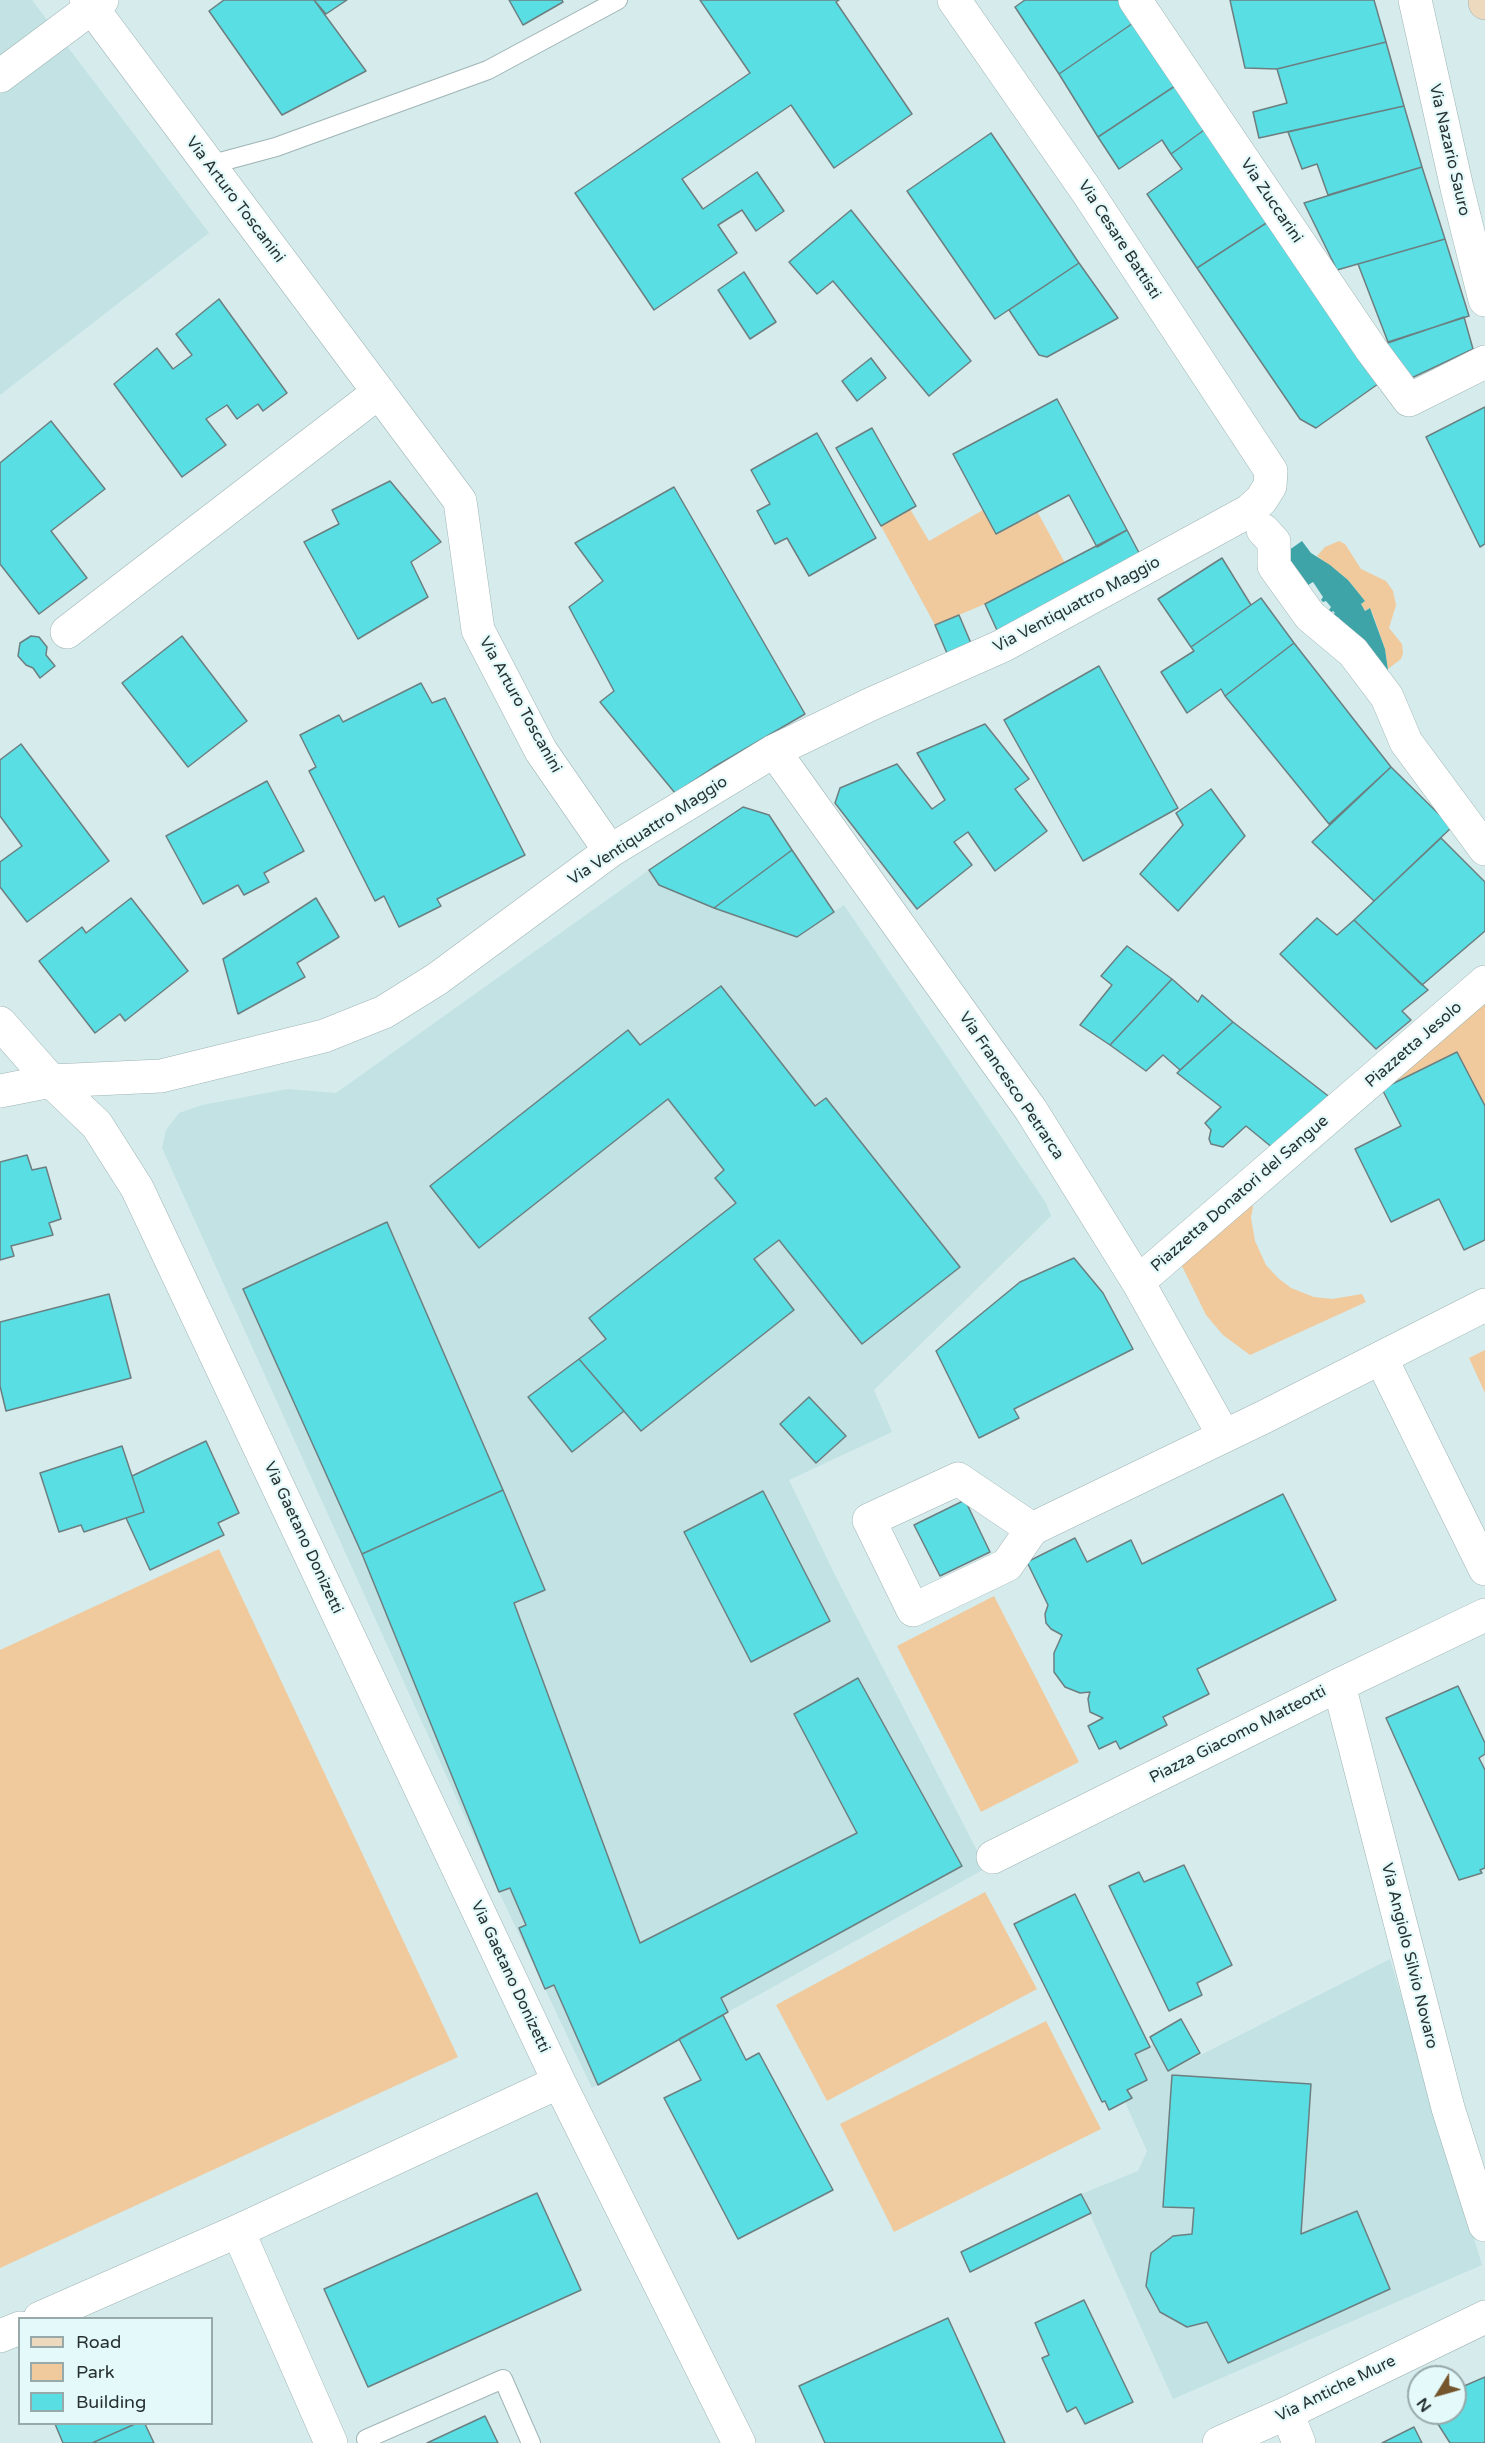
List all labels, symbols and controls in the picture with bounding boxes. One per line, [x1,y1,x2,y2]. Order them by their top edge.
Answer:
street label: Via Nazario Sauro [1424,82,1474,218]
street label: Via Arturo Toscanini [181,133,289,267]
street label: Via Zuccarini [1236,155,1306,247]
street label: Via Cesare Battisti [1073,177,1165,303]
street label: Via Ventiquattro Maggio [990,553,1164,657]
street label: Via Arturo Toscanini [475,634,565,776]
street label: Via Ventiquattro Maggio [565,772,731,890]
street label: Piazzetta Jesolo [1362,998,1466,1092]
street label: Via Francesco Petrarca [954,1008,1068,1164]
street label: Piazzetta Donatori del Sangue [1147,1112,1333,1276]
street label: Via Gaetano Donizetti [259,1459,347,1617]
street label: Piazza Giacomo Matteotti [1146,1682,1330,1788]
street label: Via Angiolo Silvio Novaro [1377,1861,1441,2051]
street label: Via Gaetano Donizetti [466,1898,554,2056]
legend [18,2317,213,2425]
text: Road [76,2331,121,2353]
street label: Via Antiche Mure [1273,2352,1399,2426]
text: Park [76,2361,114,2383]
north arrow [1407,2365,1467,2425]
text: Building [76,2391,146,2413]
text: N [1412,2393,1436,2416]

